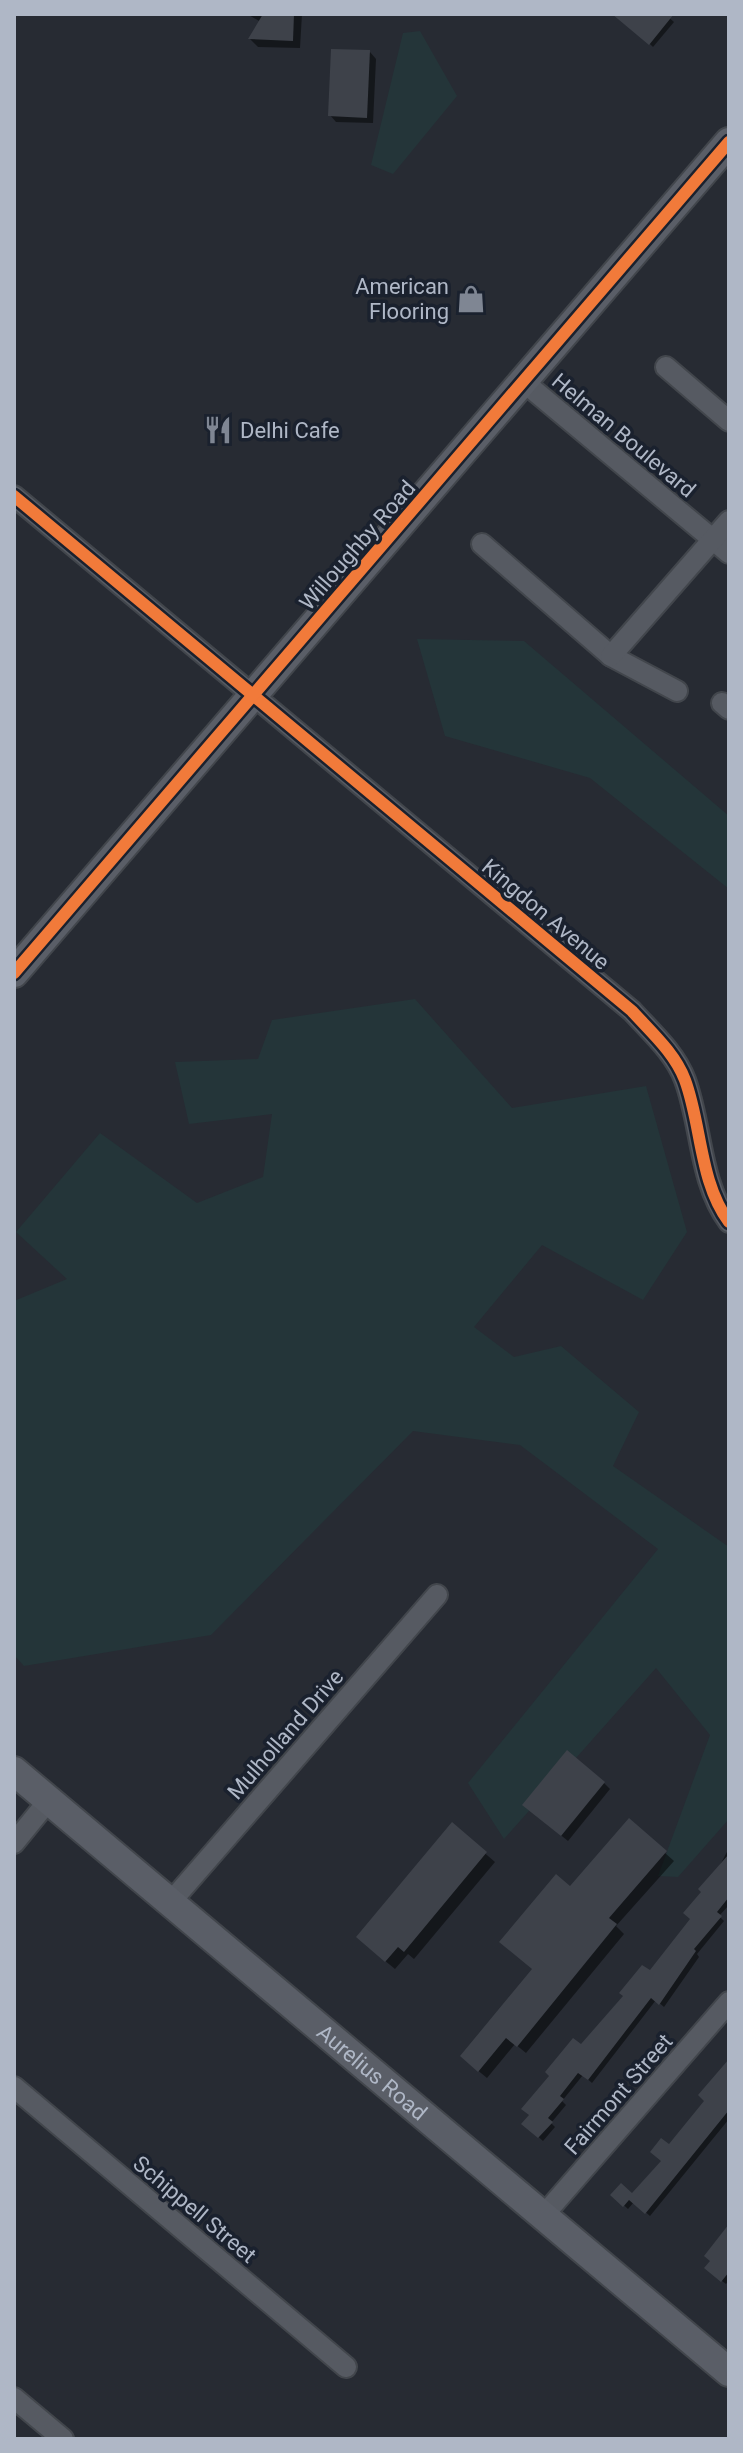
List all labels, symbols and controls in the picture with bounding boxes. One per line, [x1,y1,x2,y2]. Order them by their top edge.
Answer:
place label: American Flooring [355,274,449,324]
shop icon: American Flooring [456,284,486,314]
street label: Helman Boulevard [547,368,700,502]
restaurant icon: Delhi Cafe [203,415,233,445]
place label: Delhi Cafe [240,418,340,443]
street label: Willoughby Road [294,476,420,615]
street label: Kingdon Avenue [477,854,614,975]
street label: Mulholland Drive [222,1664,348,1804]
street label: Aurelius Road [312,2019,432,2126]
street label: Fairmont Street [559,2029,677,2160]
street label: Schippell Street [128,2151,261,2268]

